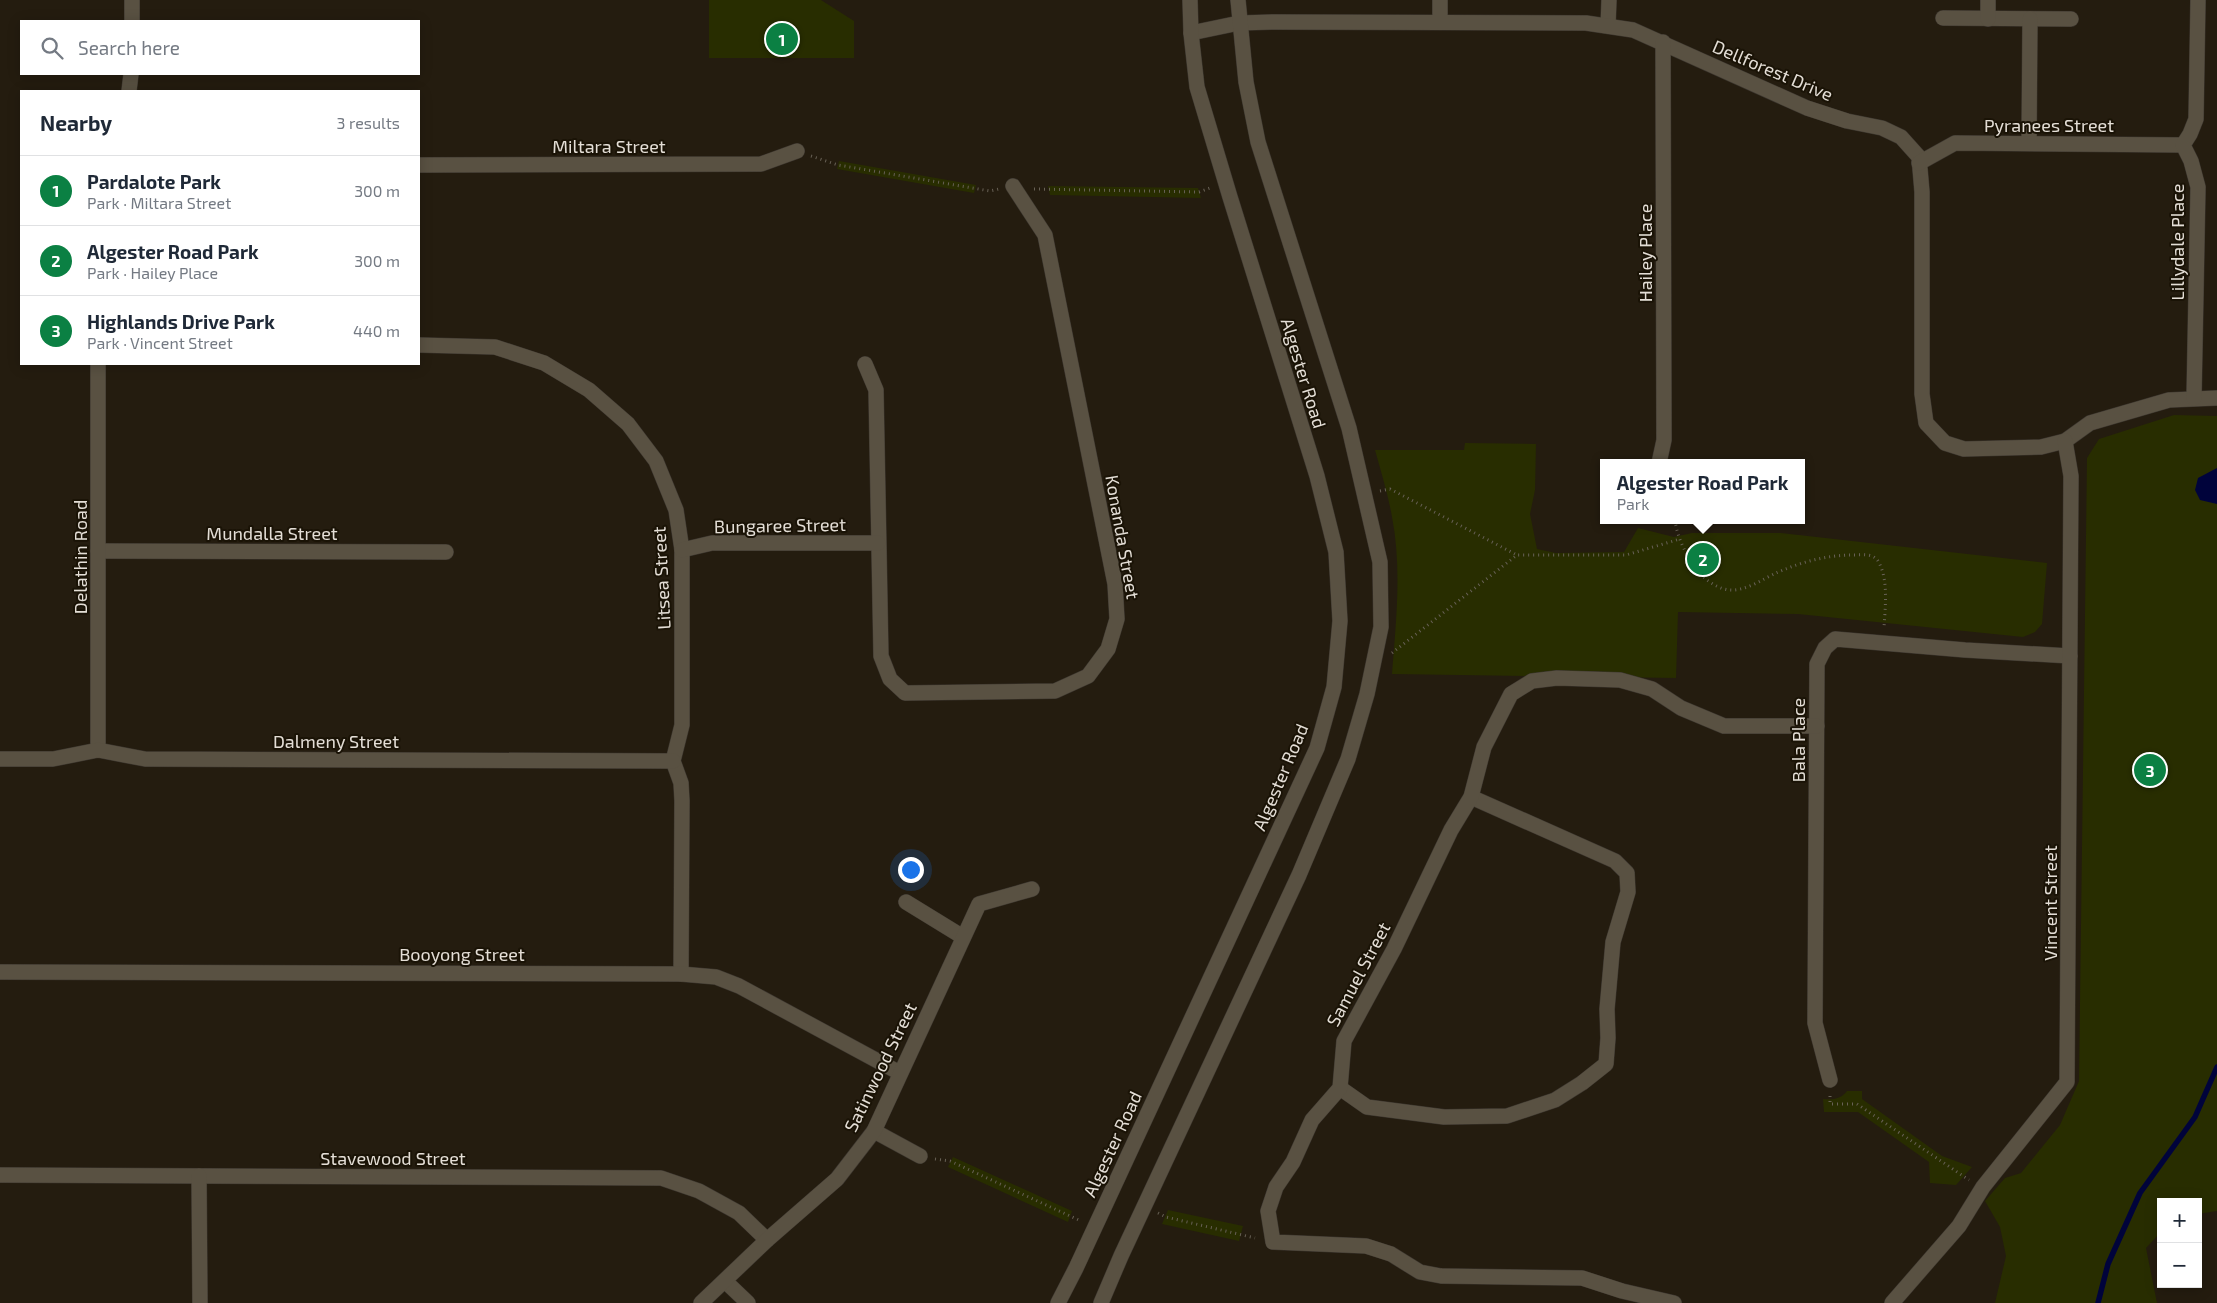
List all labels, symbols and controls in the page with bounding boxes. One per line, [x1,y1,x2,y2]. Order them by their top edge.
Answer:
search box [20,20,420,75]
pin: 1 [766,20,798,58]
icon: search [38,34,66,62]
street label: Dellforest Drive [1710,35,1836,105]
text: Search here [78,36,180,59]
text: Nearby [40,110,112,135]
text: 3 results [337,113,400,132]
street label: Pyranees Street [1984,114,2114,136]
street label: Miltara Street [552,135,666,157]
text: Pardalote Park [87,170,221,193]
text: 1 [53,181,59,200]
text: 300 m [354,181,400,200]
street label: Lillydale Place [2166,184,2188,300]
text: Park · Miltara Street [87,193,231,212]
street label: Hailey Place [1634,204,1656,302]
text: Algester Road Park [87,240,259,263]
text: 2 [51,251,61,270]
text: 300 m [354,251,400,270]
text: Park · Hailey Place [87,263,218,282]
text: Highlands Drive Park [87,310,275,333]
street label: Algester Road [1277,315,1331,431]
text: 3 [51,321,61,340]
text: 440 m [353,321,400,340]
text: Park · Vincent Street [87,333,233,352]
popup [1600,459,1805,524]
text: Algester Road Park [1617,471,1788,494]
street label: Konanda Street [1101,473,1145,601]
text: Park [1617,494,1649,513]
street label: Delathin Road [69,500,91,614]
street label: Bungaree Street [714,513,846,537]
street label: Mundalla Street [206,522,338,544]
street label: Litsea Street [647,526,675,630]
pin: 2 [1687,540,1719,578]
street label: Bala Place [1787,698,1809,782]
street label: Algester Road [1248,720,1312,834]
street label: Dalmeny Street [273,730,399,752]
pin: 3 [2134,751,2166,789]
street label: Vincent Street [2039,845,2061,961]
your location [898,857,924,883]
street label: Samuel Street [1321,918,1395,1030]
street label: Booyong Street [399,943,525,965]
street label: Satinwood Street [839,999,921,1135]
street label: Algester Road [1078,1088,1146,1200]
street label: Stavewood Street [320,1147,466,1169]
map controls [2157,1198,2202,1288]
button: + [2157,1198,2202,1243]
button: − [2157,1243,2202,1288]

